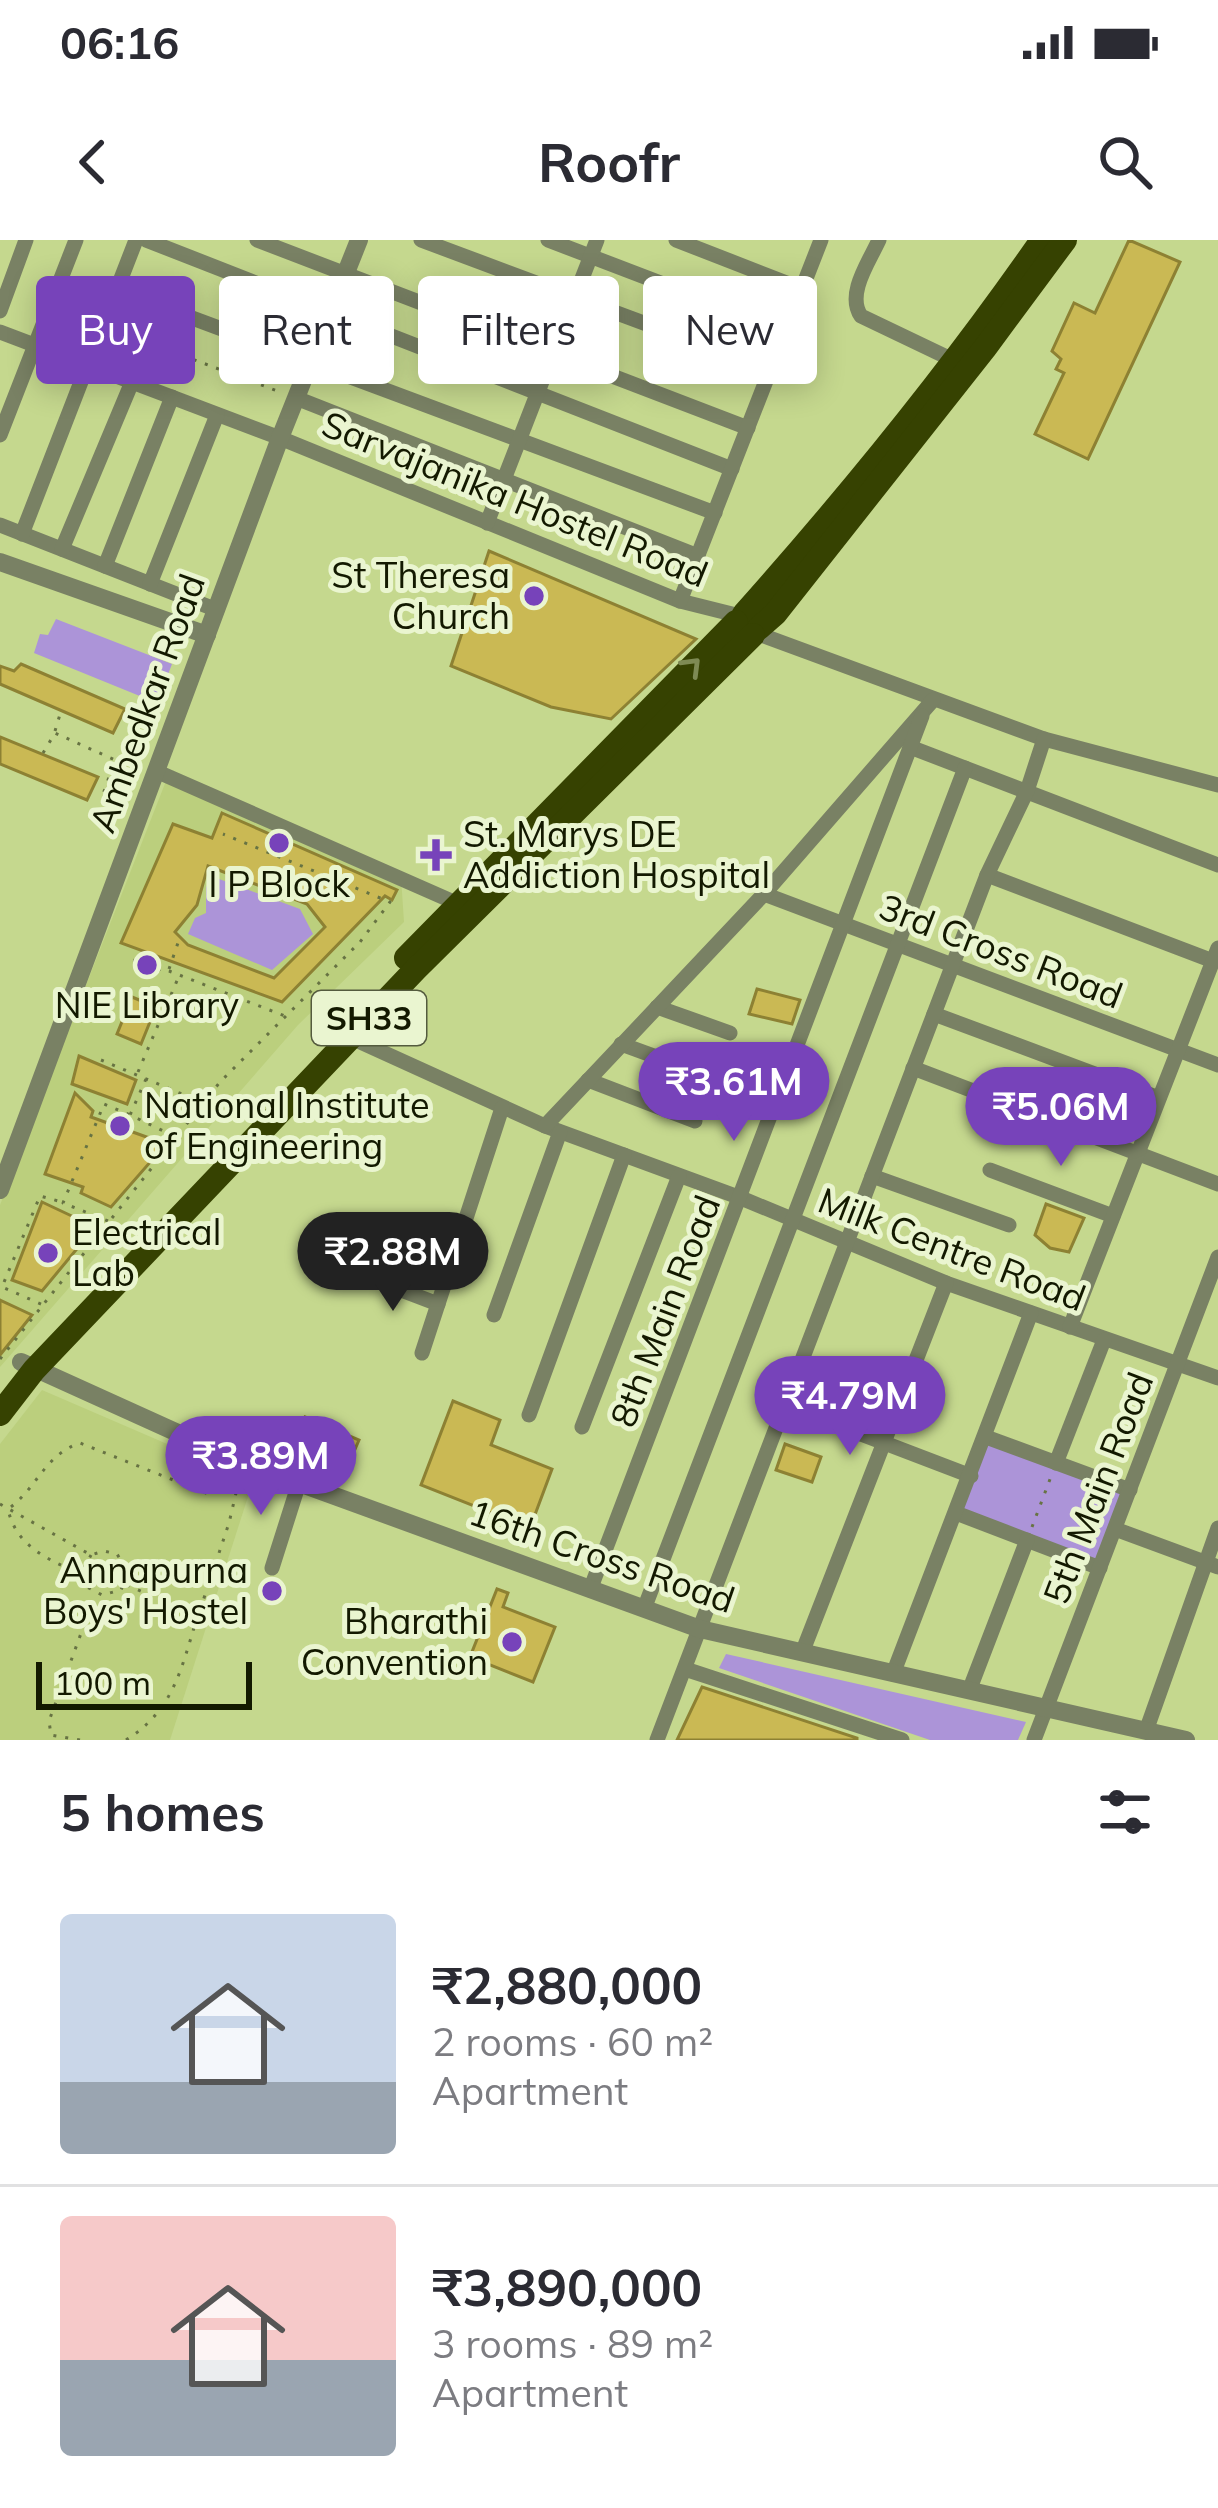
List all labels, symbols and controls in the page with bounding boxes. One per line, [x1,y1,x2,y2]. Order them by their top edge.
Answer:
text: 06:16 [60,14,179,70]
text: Roofr [538,128,680,196]
icon: back [60,129,126,195]
icon: search [1092,129,1158,195]
chip: Buy [36,276,195,384]
chip: Rent [219,276,394,384]
chip: Filters [418,276,619,384]
chip: New [643,276,817,384]
street label: Sarvajanika Hostel Road [316,401,715,597]
place label: St Theresa Church [331,552,510,638]
street label: Ambedkar Road [79,568,214,838]
marker: St Theresa Church [521,583,547,609]
one-way arrow [678,658,700,680]
place label: St. Marys DE Addiction Hospital [463,811,770,897]
marker: I P Block [266,830,292,856]
marker: St. Marys DE Addiction Hospital [420,839,452,871]
place label: I P Block [208,861,350,906]
street label: 3rd Cross Road [873,884,1129,1018]
marker: NIE Library [134,952,160,978]
place label: NIE Library [55,982,239,1027]
road number: SH33 [312,991,426,1045]
pin: ₹3.61M [636,1042,832,1144]
text: ₹3.61M [665,1056,803,1105]
pin: ₹5.06M [963,1067,1159,1169]
text: ₹5.06M [992,1081,1130,1130]
place label: National Institute of Engineering [144,1082,430,1168]
marker: National Institute of Engineering [107,1113,133,1139]
street label: Milk Centre Road [812,1177,1092,1320]
street label: 8th Main Road [600,1189,729,1433]
place label: Electrical Lab [72,1209,221,1295]
pin: ₹2.88M [295,1212,491,1314]
text: ₹2.88M [324,1226,462,1275]
marker: Electrical Lab [35,1240,61,1266]
pin: ₹4.79M [752,1356,948,1458]
street label: 5th Main Road [1033,1366,1162,1610]
text: ₹4.79M [781,1370,919,1419]
pin: ₹3.89M [163,1416,359,1518]
text: ₹3.89M [192,1430,330,1479]
street label: 16th Cross Road [464,1489,741,1622]
place label: Annapurna Boys' Hostel [43,1547,248,1633]
marker: Annapurna Boys' Hostel [259,1578,285,1604]
place label: Bharathi Convention [301,1598,488,1684]
marker: Bharathi Convention [499,1629,525,1655]
scale bar [36,1656,252,1709]
text: 100 m [54,1662,151,1703]
icon: filters [1092,1779,1158,1845]
text: 5 homes [60,1780,265,1844]
text: ₹2,880,000 [432,1953,702,2017]
icon: home [156,1962,300,2106]
text: 2 rooms · 60 m² [432,2017,713,2066]
text: Apartment [432,2066,628,2115]
text: ₹3,890,000 [432,2255,702,2319]
icon: home [156,2264,300,2408]
text: 3 rooms · 89 m² [432,2319,713,2368]
text: Apartment [432,2368,628,2417]

